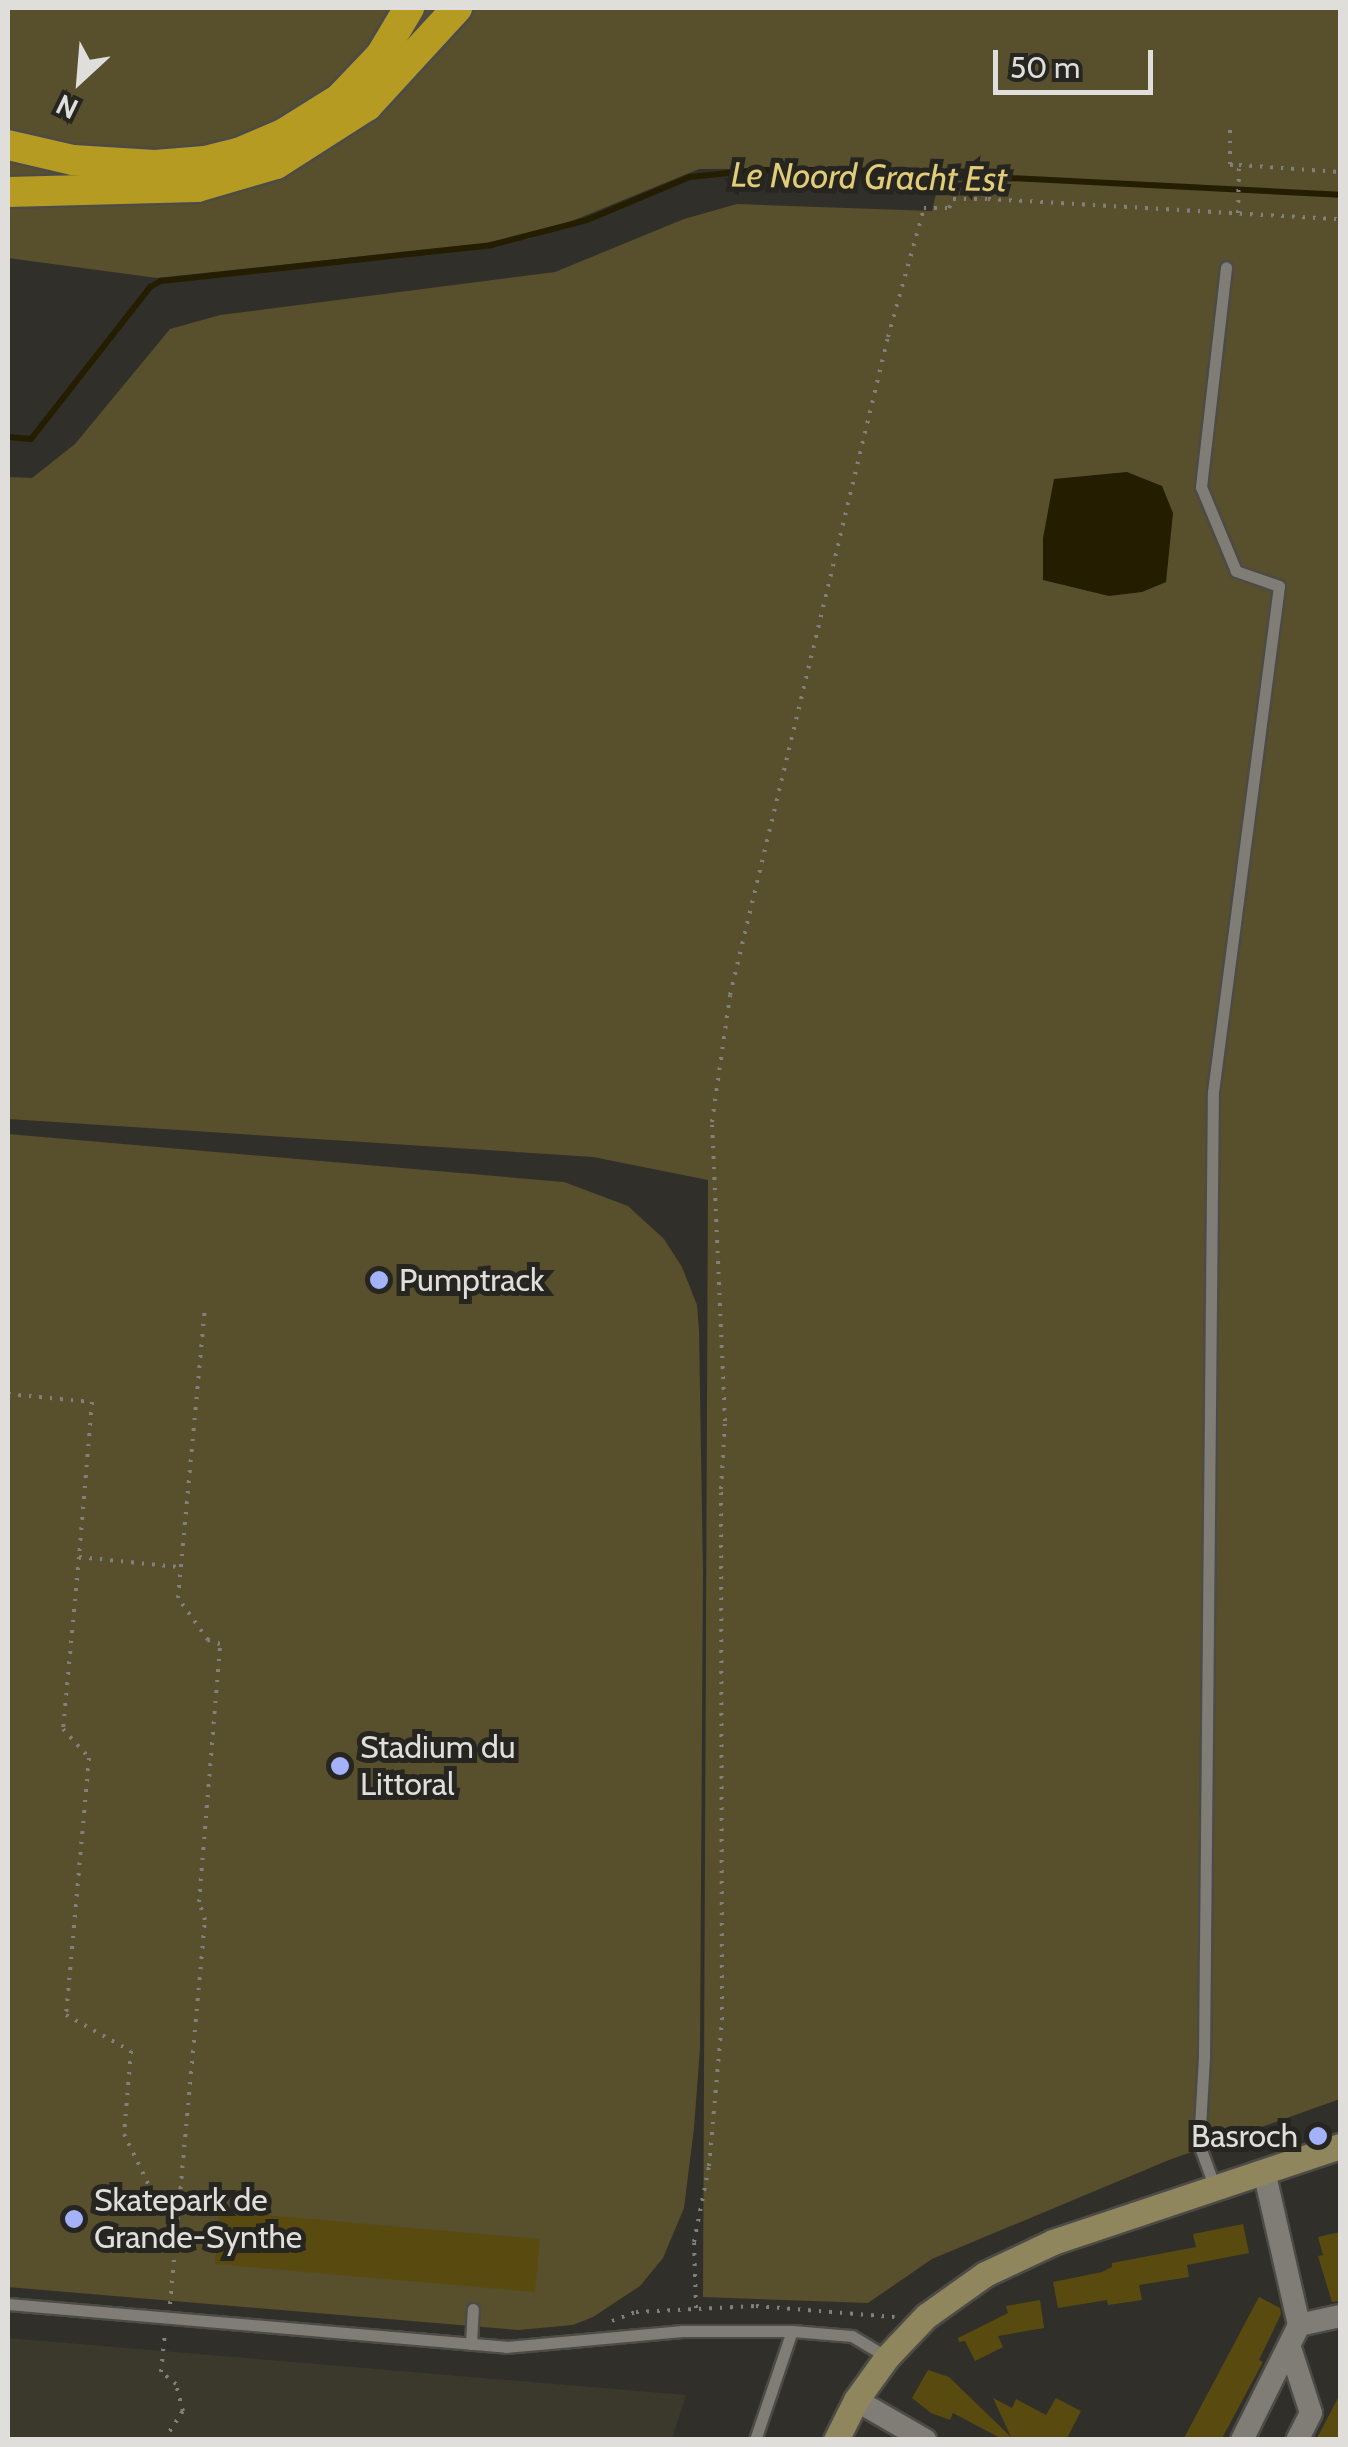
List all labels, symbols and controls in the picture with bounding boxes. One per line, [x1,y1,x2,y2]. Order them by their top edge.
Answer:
north arrow [30,30,130,130]
scale bar [998,30,1158,92]
text: 50 m [1010,49,1080,86]
text: N [51,87,83,127]
water label: Le Noord Gracht Est [731,154,1007,200]
place label: Pumptrack [399,1261,544,1299]
marker: Pumptrack [368,1269,390,1291]
place label: Stadium du Littoral [360,1729,515,1804]
marker: Stadium du Littoral [329,1755,351,1777]
place label: Basroch [1191,2117,1298,2155]
marker: Basroch [1307,2125,1329,2147]
place label: Skatepark de Grande-Synthe [94,2182,302,2257]
marker: Skatepark de Grande-Synthe [63,2208,85,2230]

